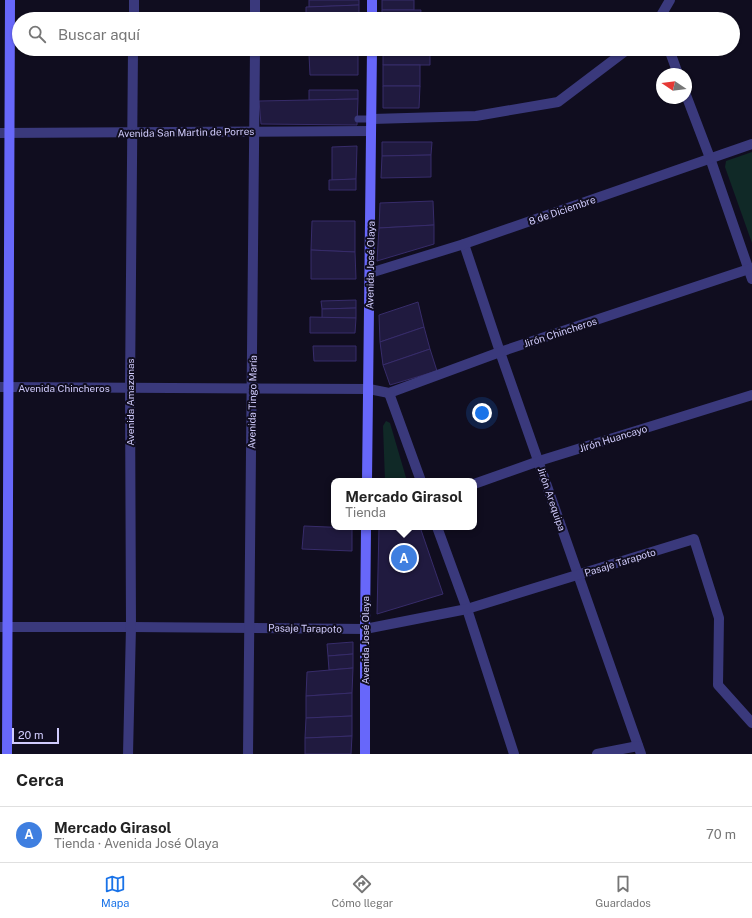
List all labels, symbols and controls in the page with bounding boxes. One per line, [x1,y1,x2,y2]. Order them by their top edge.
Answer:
search box [12,12,740,56]
icon: search [26,23,48,45]
text: Buscar aquí [58,26,140,43]
north arrow [656,68,692,104]
street label: Avenida San Martin de Porres [118,125,254,139]
street label: 8 de Diciembre [527,193,597,227]
street label: Avenida José Olaya [363,221,377,309]
street label: Jirón Chincheros [522,314,598,350]
street label: Avenida Tingo María [245,355,259,449]
street label: Avenida Amazonas [124,358,136,446]
street label: Avenida Chincheros [18,382,110,394]
your location [472,403,492,423]
street label: Jirón Huancayo [578,422,649,454]
street label: Jirón Arequipa [536,466,568,532]
popup [331,478,477,530]
text: Mercado Girasol [345,488,463,505]
text: Tienda [345,505,386,520]
pin: A [391,543,417,573]
street label: Pasaje Tarapoto [583,545,657,579]
street label: Avenida José Olaya [359,596,371,684]
street label: Pasaje Tarapoto [268,621,342,635]
scale bar [12,726,59,745]
text: 20 m [18,729,43,741]
text: Cerca [16,770,64,790]
text: Mercado Girasol [54,819,171,836]
text: A [24,827,34,842]
text: 70 m [706,827,736,842]
text: Tienda · Avenida José Olaya [54,836,219,851]
tab: Mapa [101,873,129,909]
tab: Cómo llegar [332,873,393,909]
tab: Guardados [595,873,651,909]

